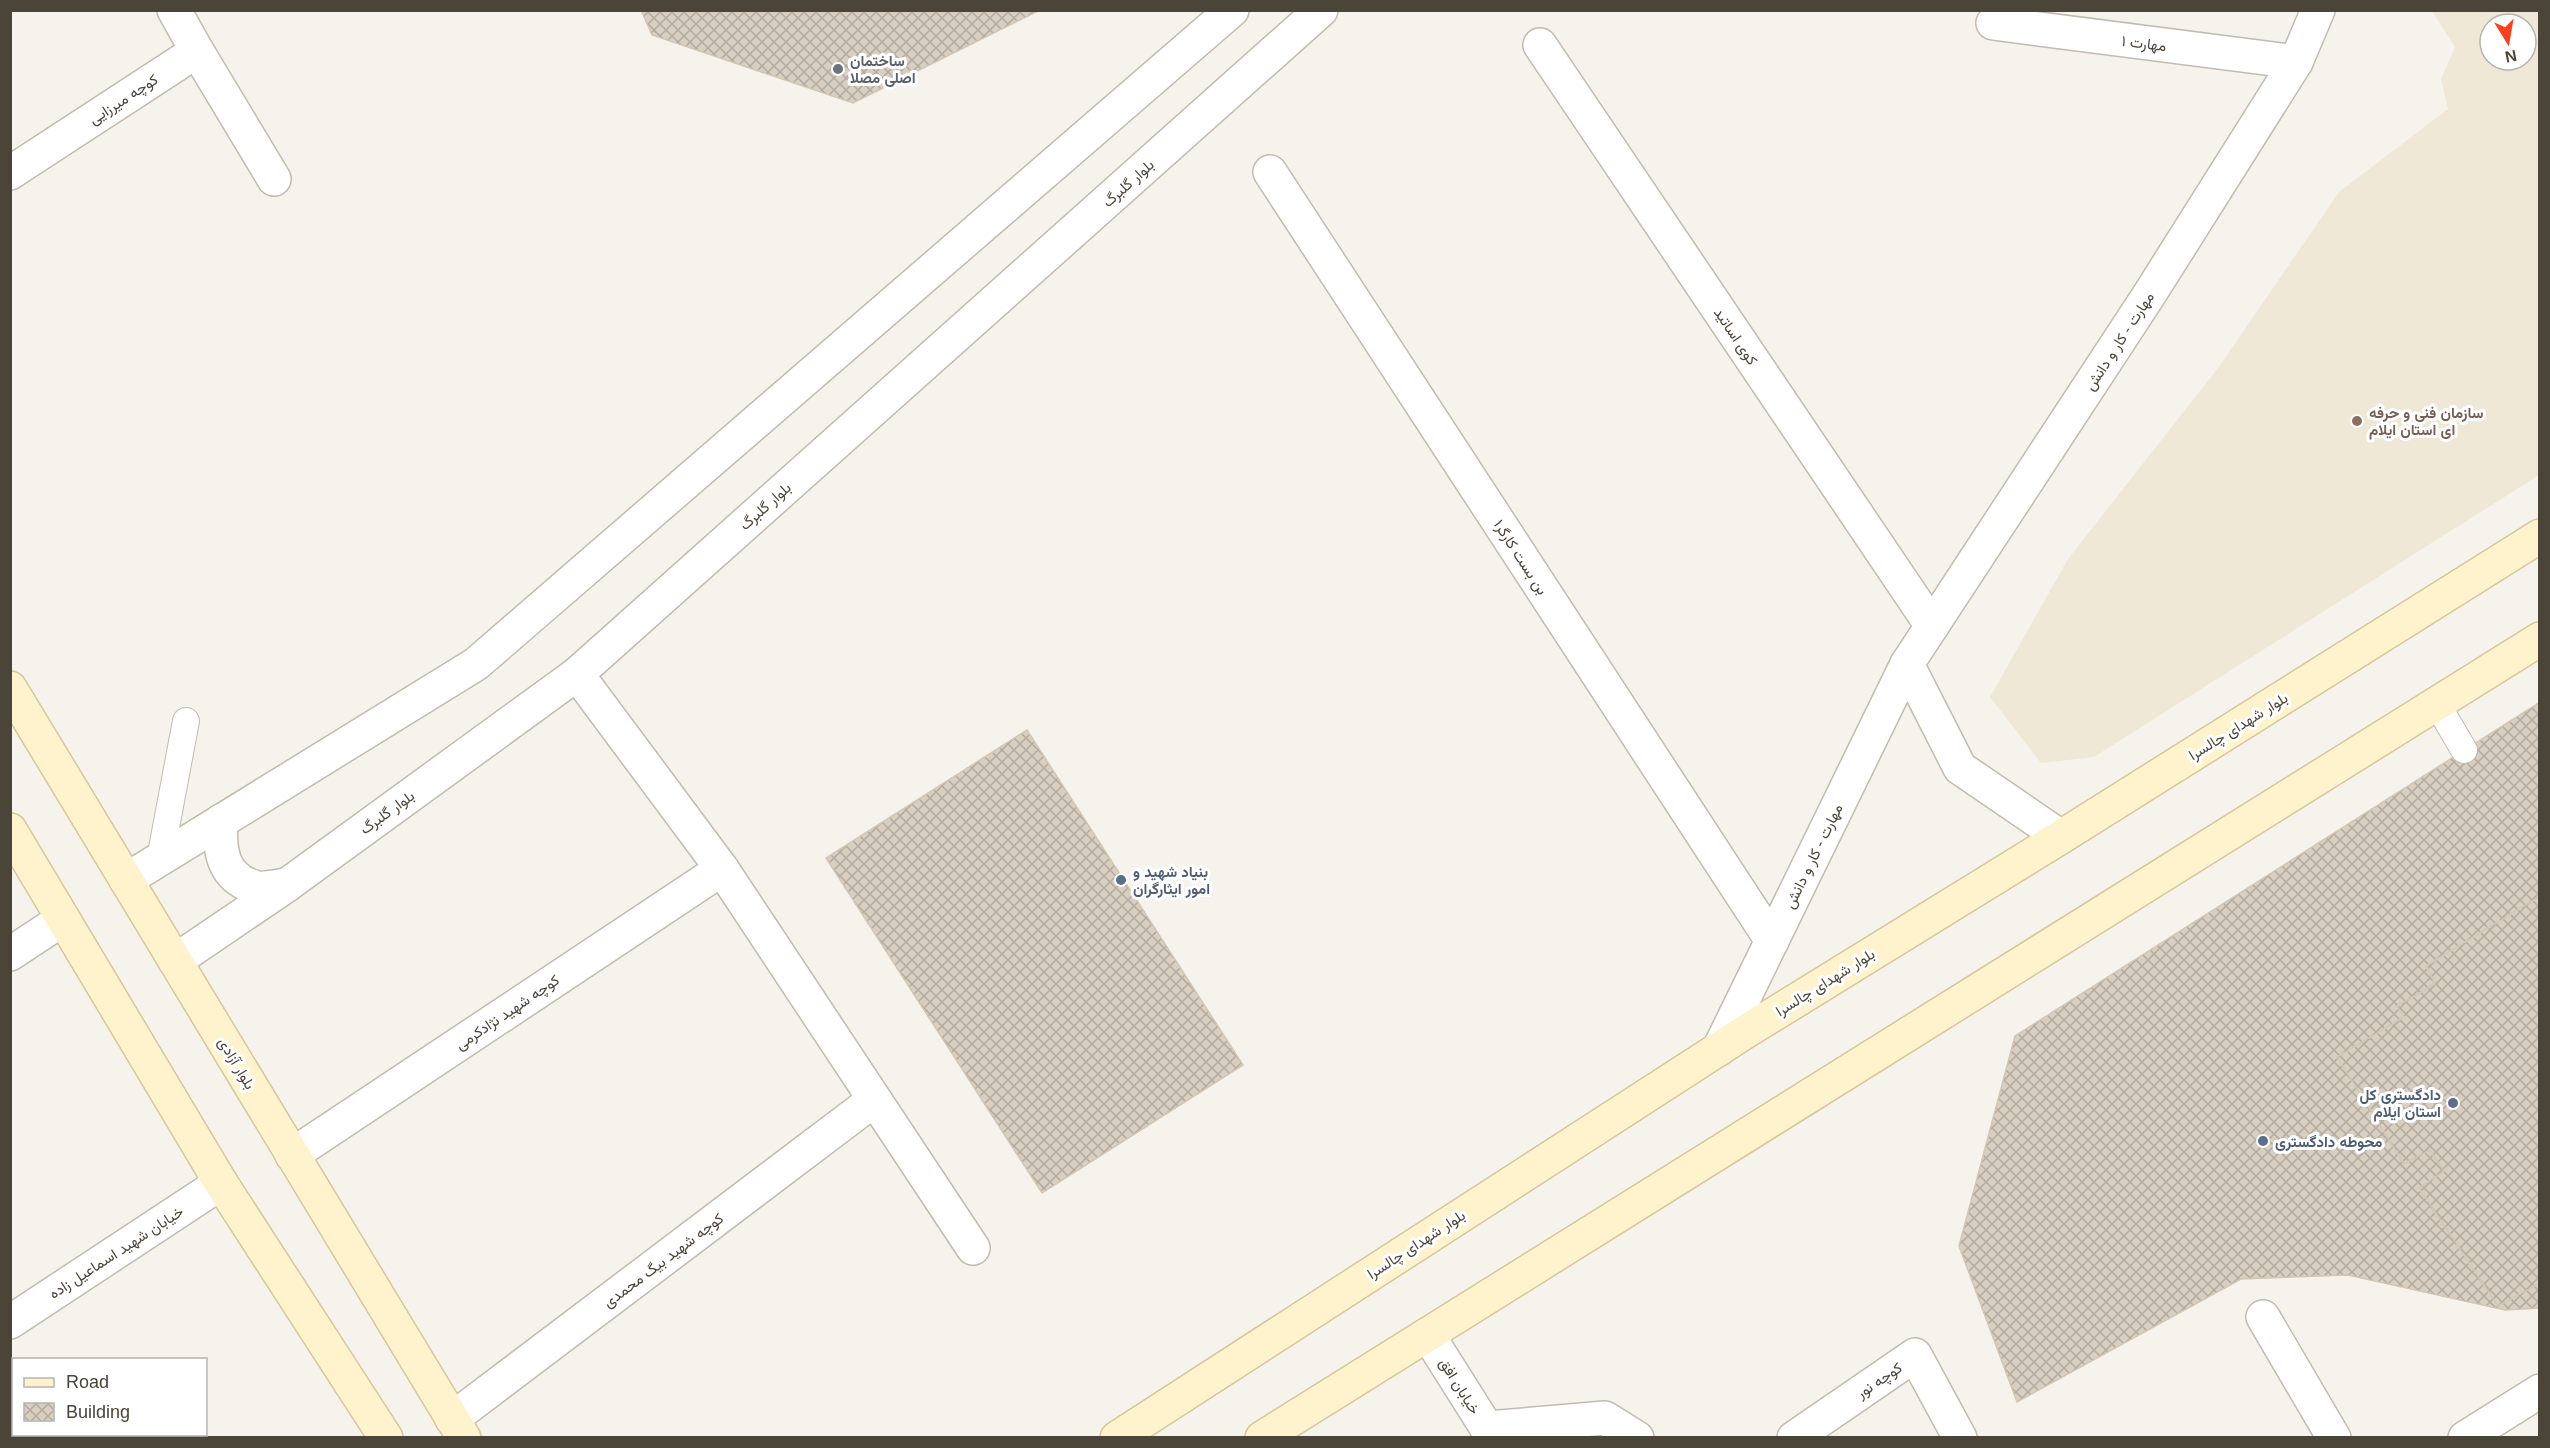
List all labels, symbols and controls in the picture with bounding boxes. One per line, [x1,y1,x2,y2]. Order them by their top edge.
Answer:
north arrow [2478,12,2538,72]
street label: مهارت ۱ [2121,32,2167,55]
text: N [2503,47,2518,66]
place label: ساختمان اصلی مصلا [850,52,916,87]
marker: ساختمان اصلی مصلا [831,62,845,76]
street label: کوچه میرزایی [85,70,162,129]
street label: بلوار گلبرگ [1099,156,1158,211]
street label: مهارت - کار و دانش [2081,289,2159,395]
street label: کوی اساتید [1709,304,1762,369]
place label: سازمان فنی و حرفه ای استان ایلام [2369,404,2484,440]
marker: سازمان فنی و حرفه ای استان ایلام [2350,414,2364,428]
street label: بلوار گلبرگ [736,479,795,534]
street label: بن بست کارگر۱ [1489,516,1551,599]
street label: بلوار شهدای چالسرا [2185,689,2292,765]
street label: بلوار گلبرگ [357,787,418,838]
street label: مهارت - کار و دانش [1780,801,1847,912]
place label: بنیاد شهید و امور ایثارگران [1133,863,1210,898]
marker: بنیاد شهید و امور ایثارگران [1114,873,1128,887]
street label: بلوار شهدای چالسرا [1772,945,1879,1021]
street label: کوچه شهید نژادکرمی [452,971,564,1055]
street label: بلوار آزادی [213,1034,259,1093]
place label: دادگستری کل استان ایلام [2360,1086,2441,1122]
marker: دادگستری کل استان ایلام [2446,1096,2460,1110]
place label: محوطه دادگستری [2275,1133,2383,1151]
marker: محوطه دادگستری [2256,1134,2270,1148]
street label: خیابان شهید اسماعیل زاده [46,1202,187,1303]
street label: بلوار شهدای چالسرا [1364,1206,1469,1284]
street label: کوچه شهید بیگ محمدی [600,1209,728,1312]
street label: خیابان افق [1434,1355,1484,1418]
legend [12,1358,207,1436]
street label: کوچه نور [1852,1358,1906,1404]
text: Road [66,1372,109,1392]
text: Building [66,1402,130,1422]

